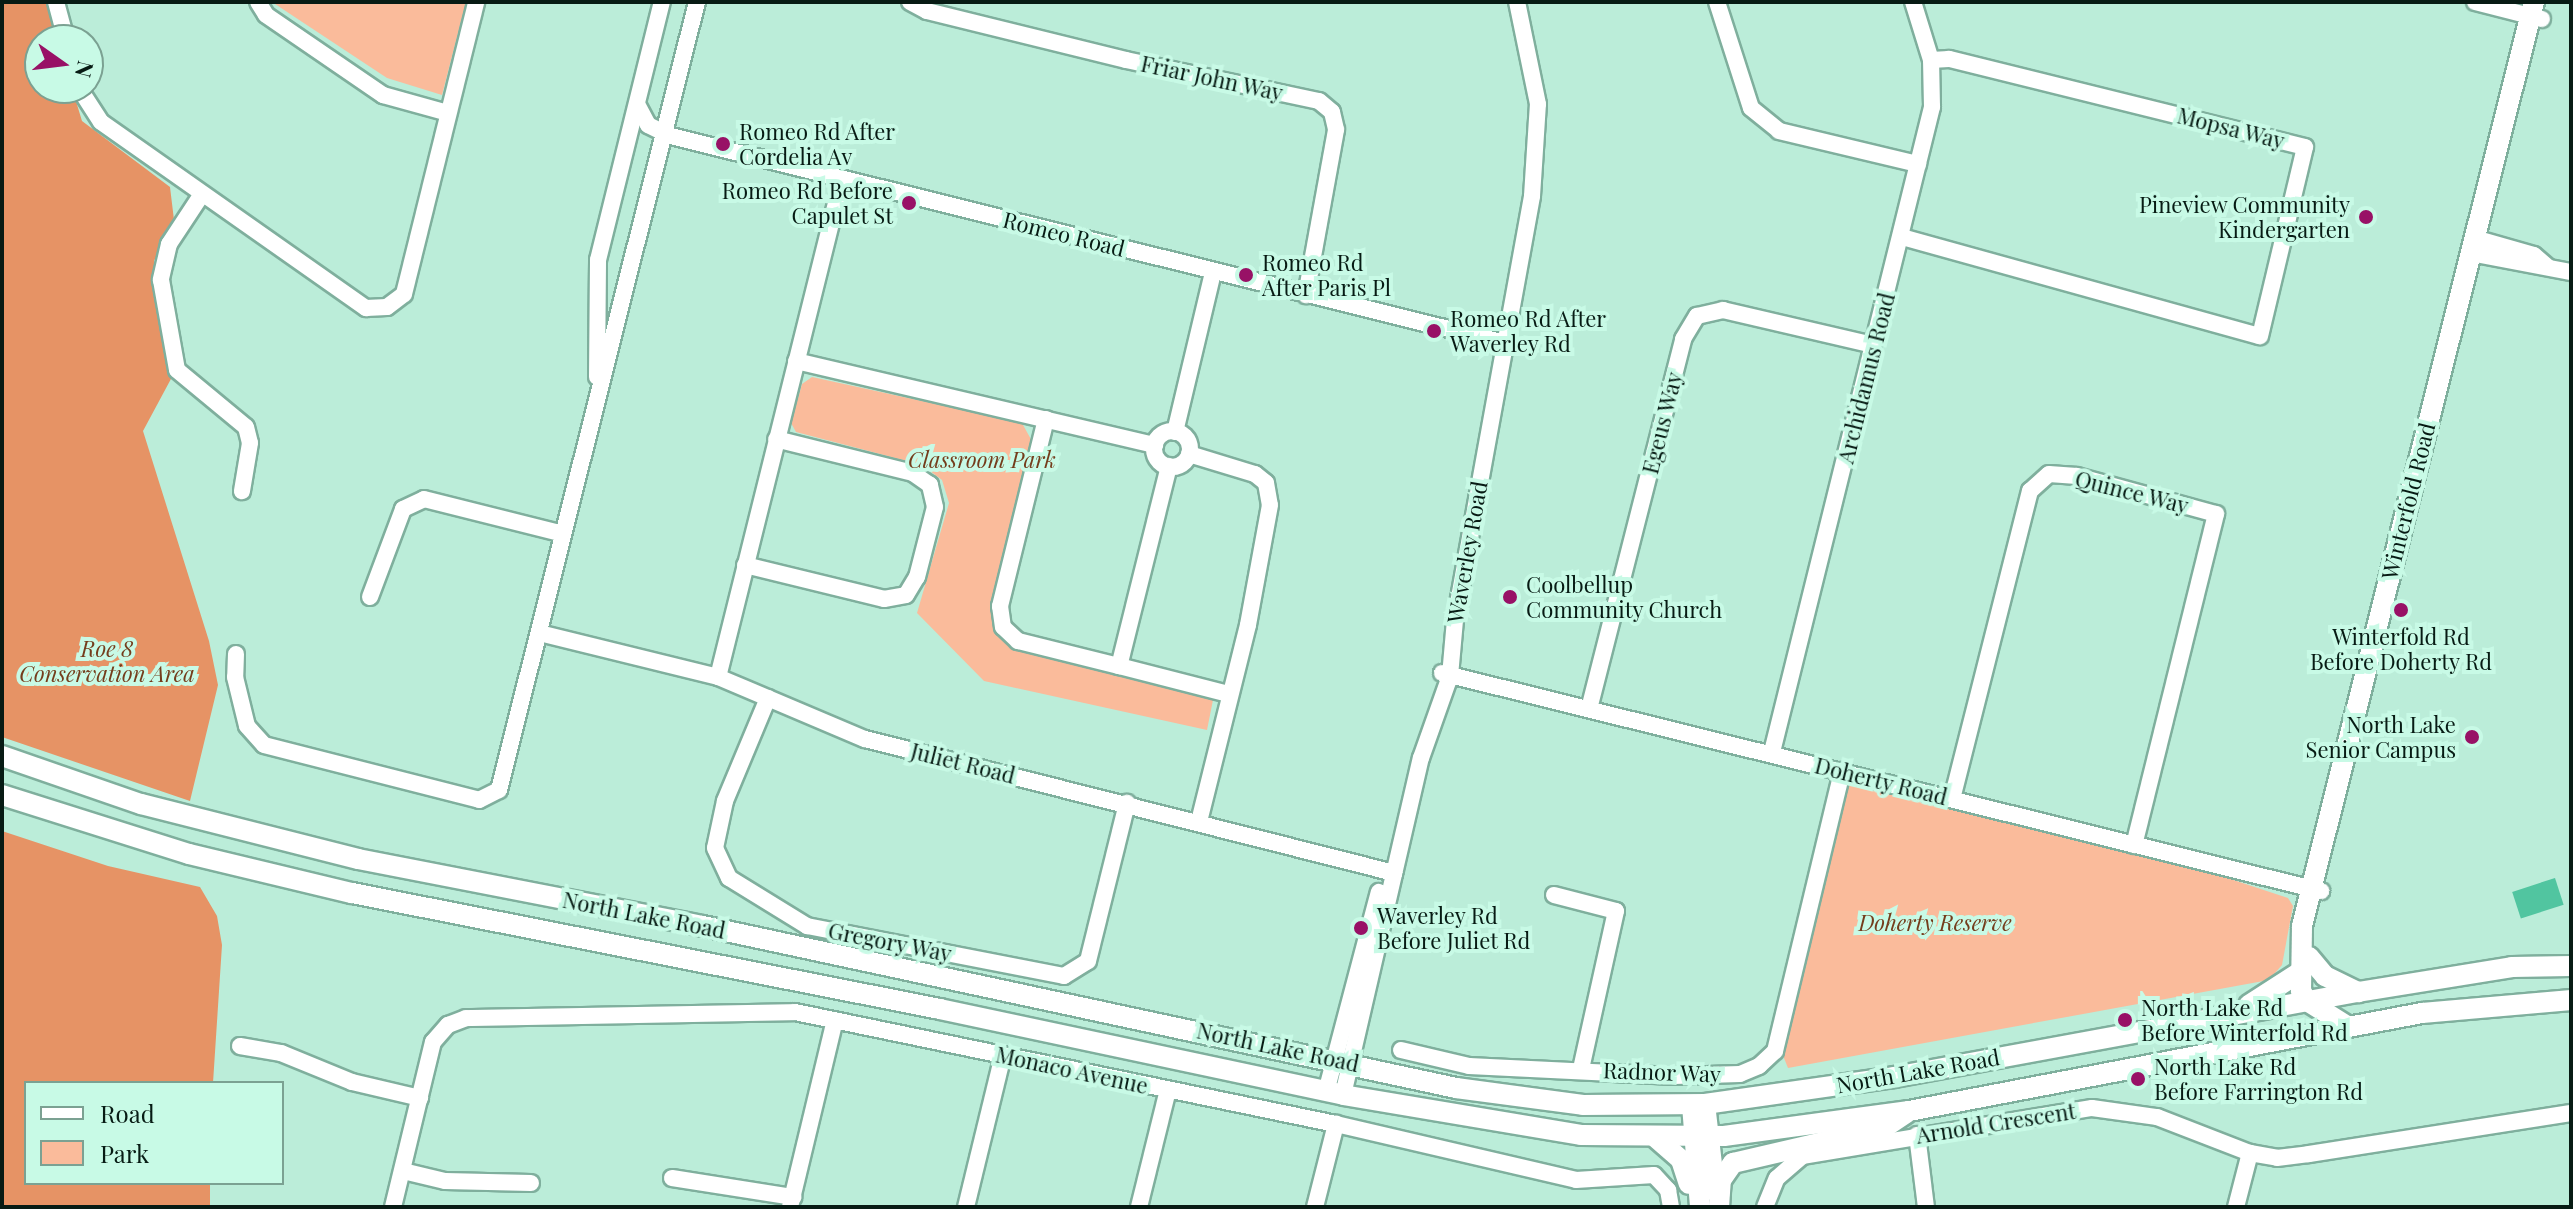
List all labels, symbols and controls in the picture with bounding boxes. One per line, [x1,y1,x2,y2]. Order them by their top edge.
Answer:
north arrow [24,24,104,104]
street label: Friar John Way [1138,50,1286,106]
text: N [69,58,102,81]
street label: Mopsa Way [2174,102,2288,154]
place label: Romeo Rd After Cordelia Av [739,118,896,170]
marker: Romeo Rd After Cordelia Av [714,135,732,153]
place label: Romeo Rd Before Capulet St [722,177,893,228]
place label: Pineview Community Kindergarten [2138,191,2350,242]
marker: Romeo Rd Before Capulet St [900,194,918,212]
street label: Romeo Road [1000,206,1128,262]
marker: Pineview Community Kindergarten [2357,208,2375,226]
place label: Romeo Rd After Paris Pl [1262,249,1392,300]
marker: Romeo Rd After Paris Pl [1237,266,1255,284]
street label: Archidamus Road [1832,290,1900,466]
place label: Romeo Rd After Waverley Rd [1450,305,1607,356]
marker: Romeo Rd After Waverley Rd [1425,322,1443,340]
street label: Egeus Way [1637,369,1687,477]
street label: Winterfold Road [2376,420,2440,582]
park label: Classroom Park [908,447,1056,473]
street label: Quince Way [2072,465,2192,519]
street label: Waverley Road [1441,479,1493,625]
place label: Coolbellup Community Church [1526,571,1723,622]
marker: Coolbellup Community Church [1501,588,1519,606]
marker: Winterfold Rd Before Doherty Rd [2392,601,2410,619]
place label: Winterfold Rd Before Doherty Rd [2310,623,2492,674]
park label: Roe 8 Conservation Area [19,635,195,686]
place label: North Lake Senior Campus [2305,711,2456,762]
marker: North Lake Senior Campus [2463,728,2481,746]
street label: Juliet Road [908,737,1018,789]
street label: Doherty Road [1812,752,1950,810]
street label: North Lake Road [560,886,728,944]
place label: Waverley Rd Before Juliet Rd [1377,902,1531,954]
park label: Doherty Reserve [1858,910,2012,936]
street label: Gregory Way [825,917,955,967]
marker: Waverley Rd Before Juliet Rd [1352,919,1370,937]
place label: North Lake Rd Before Winterfold Rd [2141,994,2349,1046]
marker: North Lake Rd Before Winterfold Rd [2116,1011,2134,1029]
street label: North Lake Road [1194,1017,1362,1077]
street label: Monaco Avenue [993,1041,1151,1099]
street label: North Lake Road [1834,1044,2002,1098]
place label: North Lake Rd Before Farrington Rd [2154,1053,2363,1104]
street label: Radnor Way [1602,1057,1722,1087]
marker: North Lake Rd Before Farrington Rd [2129,1070,2147,1088]
legend [24,1081,284,1185]
text: Road [100,1097,155,1129]
street label: Arnold Crescent [1914,1097,2078,1149]
text: Park [100,1137,149,1169]

